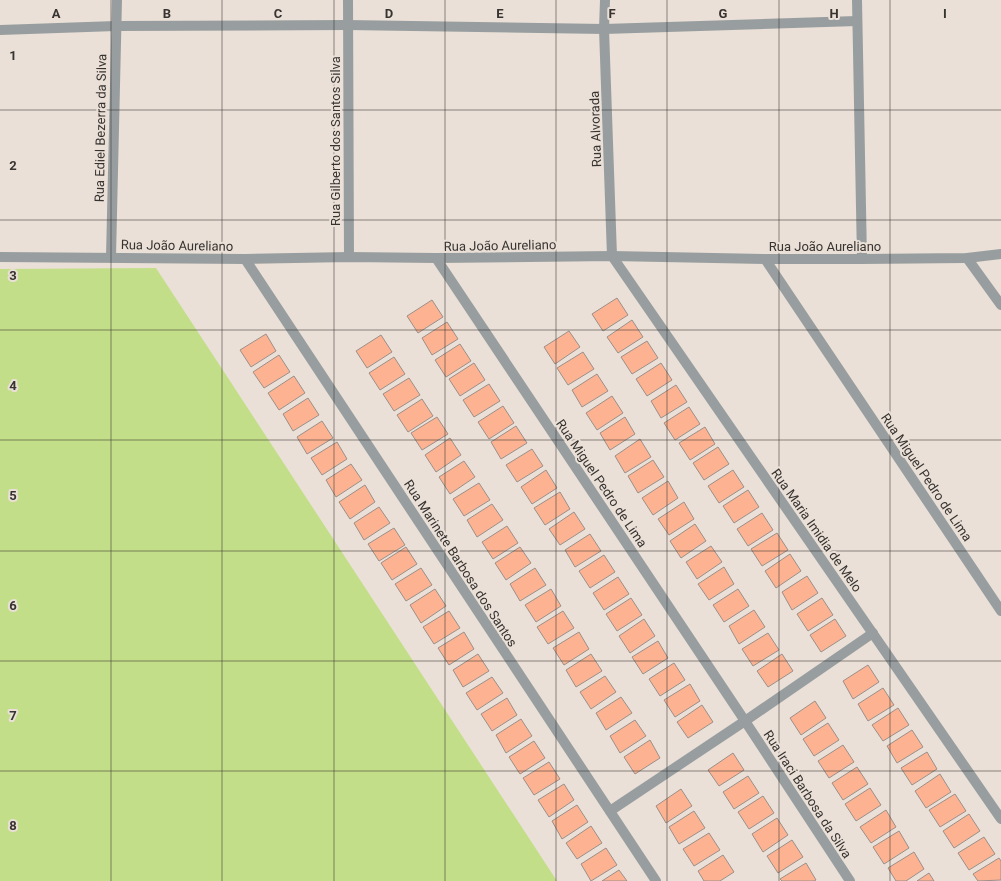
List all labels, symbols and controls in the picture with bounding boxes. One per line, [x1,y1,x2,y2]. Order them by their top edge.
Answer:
text: A [52,6,61,21]
text: B [163,6,171,21]
text: C [274,6,283,21]
text: D [385,6,393,21]
text: E [496,6,504,21]
text: F [608,6,616,21]
text: G [719,6,728,21]
text: H [829,6,839,21]
text: I [943,6,947,21]
text: 1 [9,48,17,63]
street label: Rua Ediel Bezerra da Silva [92,54,109,202]
street label: Rua Gilberto dos Santos Silva [328,56,343,226]
street label: Rua Alvorada [587,91,604,167]
text: 2 [9,158,17,173]
street label: Rua João Aureliano [121,237,233,254]
street label: Rua João Aureliano [444,237,556,254]
street label: Rua João Aureliano [769,239,881,254]
text: 3 [9,268,17,283]
text: 4 [9,378,17,393]
street label: Rua Miguel Pedro de Lima [878,410,975,544]
street label: Rua Miguel Pedro de Lima [553,416,650,550]
street label: Rua Maria Imidia de Melo [768,466,865,595]
street label: Rua Marinete Barbosa dos Santos [401,477,520,650]
text: 5 [9,488,17,503]
text: 6 [9,598,17,613]
text: 7 [9,708,17,723]
street label: Rua Iraci Barbosa da Silva [761,727,855,861]
text: 8 [9,818,17,833]

